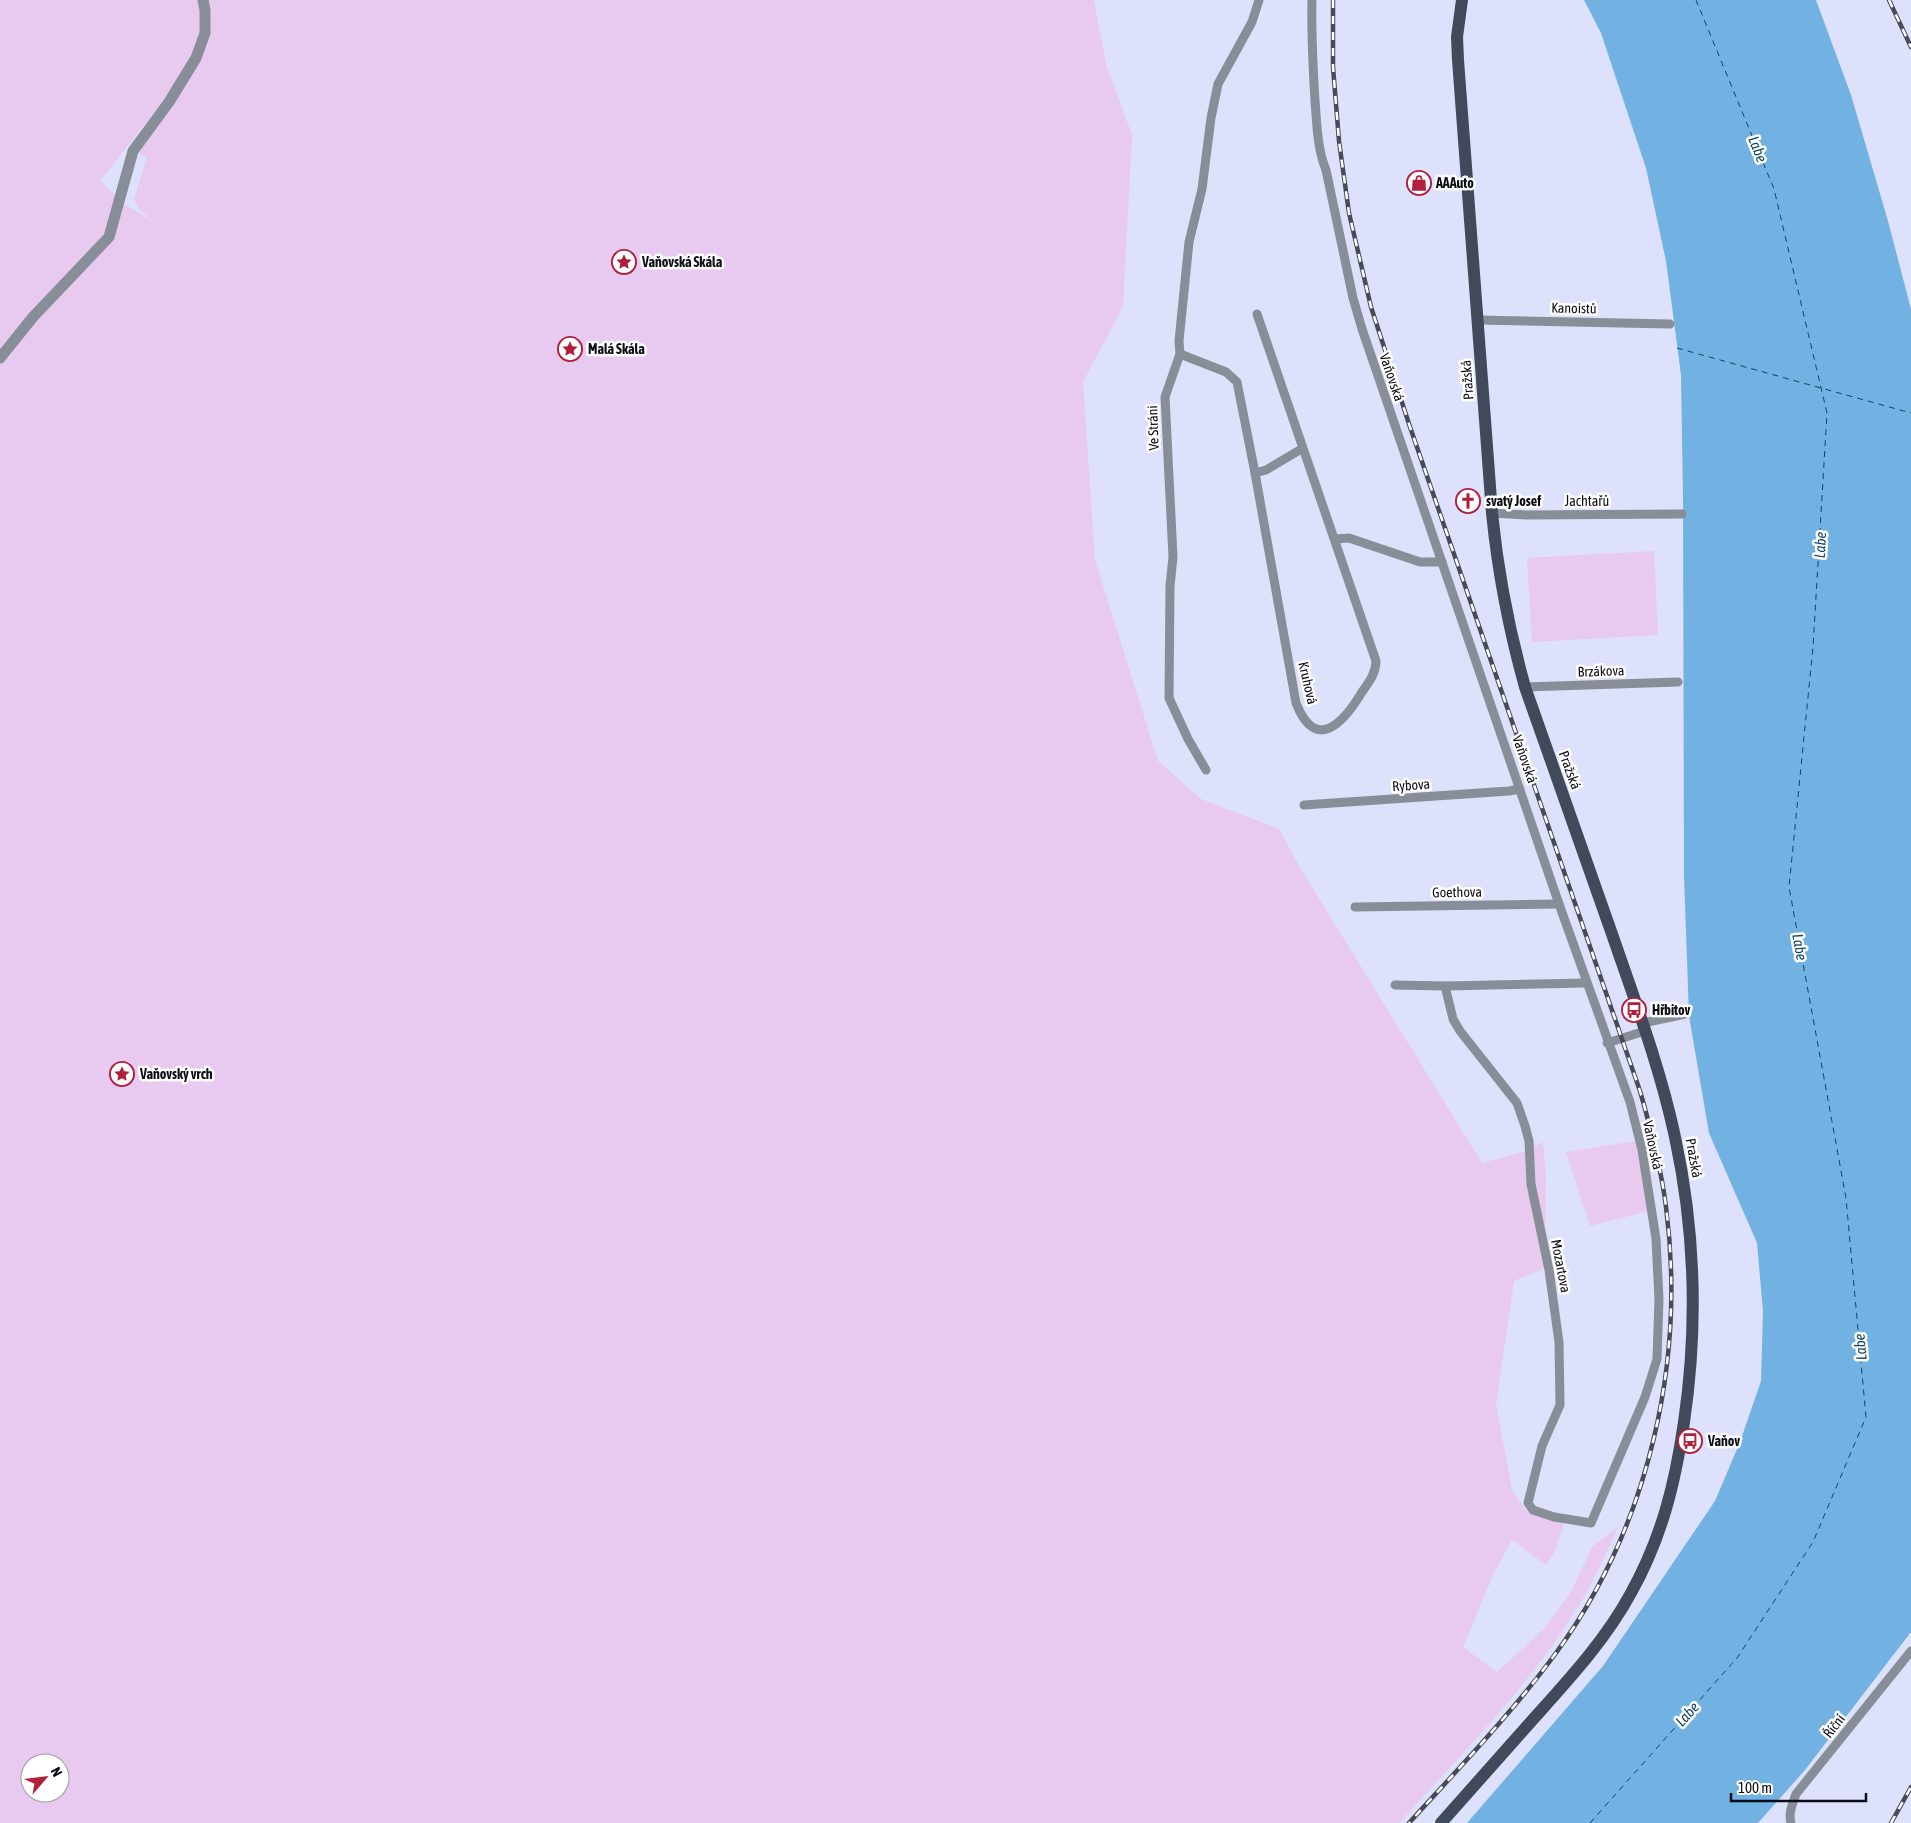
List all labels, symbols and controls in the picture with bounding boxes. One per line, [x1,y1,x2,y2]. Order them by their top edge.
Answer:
water label: Labe [1745,133,1771,165]
shop icon: AAAuto [1406,170,1432,196]
place label: AAAuto [1435,175,1474,191]
place icon: Vaňovská Skála [611,249,637,275]
place label: Vaňovská Skála [641,254,723,270]
street label: Kanoistů [1551,300,1597,316]
place icon: Malá Skála [557,336,583,362]
place label: Malá Skála [588,341,645,357]
street label: Vaňovská [1376,351,1408,403]
street label: Pražská [1458,360,1476,400]
street label: Ve Stráni [1144,405,1162,451]
church icon: svatý Josef [1455,488,1481,514]
place label: svatý Josef [1486,493,1541,509]
street label: Jachtařů [1565,493,1609,509]
water label: Labe [1811,531,1829,559]
street label: Kruhová [1295,660,1321,706]
street label: Brzákova [1577,662,1625,680]
street label: Vaňovská [1509,733,1541,785]
street label: Pražská [1556,749,1584,791]
street label: Rybova [1391,776,1431,794]
street label: Goethova [1432,884,1482,900]
water label: Labe [1789,932,1811,962]
bus stop icon: Hřbitov [1621,997,1647,1023]
place label: Hřbitov [1652,1002,1690,1018]
place icon: Vaňovský vrch [109,1061,135,1087]
place label: Vaňovský vrch [139,1066,213,1082]
street label: Vaňovská [1640,1119,1666,1171]
street label: Pražská [1683,1137,1705,1179]
street label: Mozartova [1548,1238,1574,1294]
water label: Labe [1850,1333,1870,1361]
bus stop icon: Vaňov [1677,1428,1703,1454]
place label: Vaňov [1707,1433,1740,1449]
water label: Labe [1672,1698,1702,1730]
street label: Říční [1820,1711,1848,1741]
north arrow [20,1753,70,1803]
text: N [47,1764,65,1779]
scale bar [1731,1770,1866,1802]
text: 100 m [1738,1779,1772,1796]

